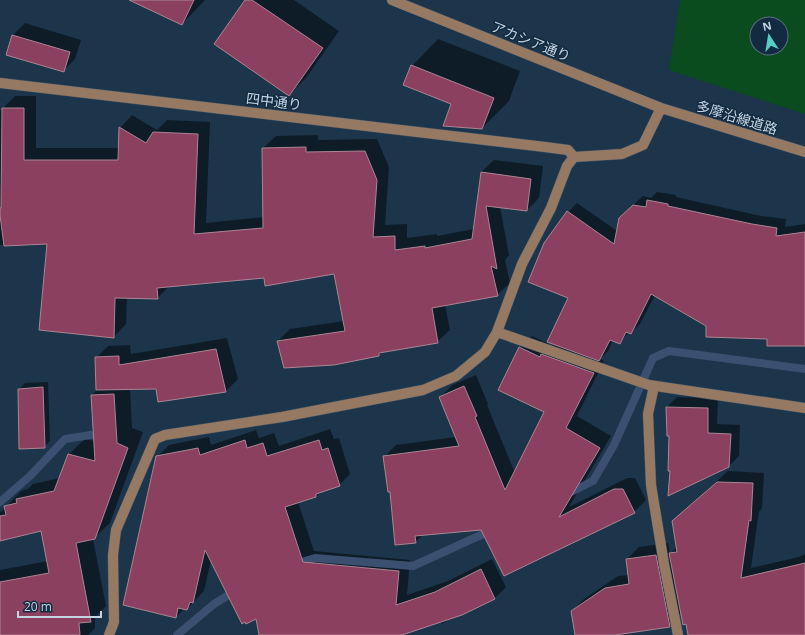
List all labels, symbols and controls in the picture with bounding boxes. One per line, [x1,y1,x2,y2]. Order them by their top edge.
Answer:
street label: アカシア通り [488,16,574,66]
north arrow [749,16,789,56]
text: N [761,17,773,34]
street label: 四中通り [245,88,303,114]
street label: 多摩沿線道路 [694,96,780,138]
scale bar [18,593,101,619]
text: 20 m [24,598,52,615]

